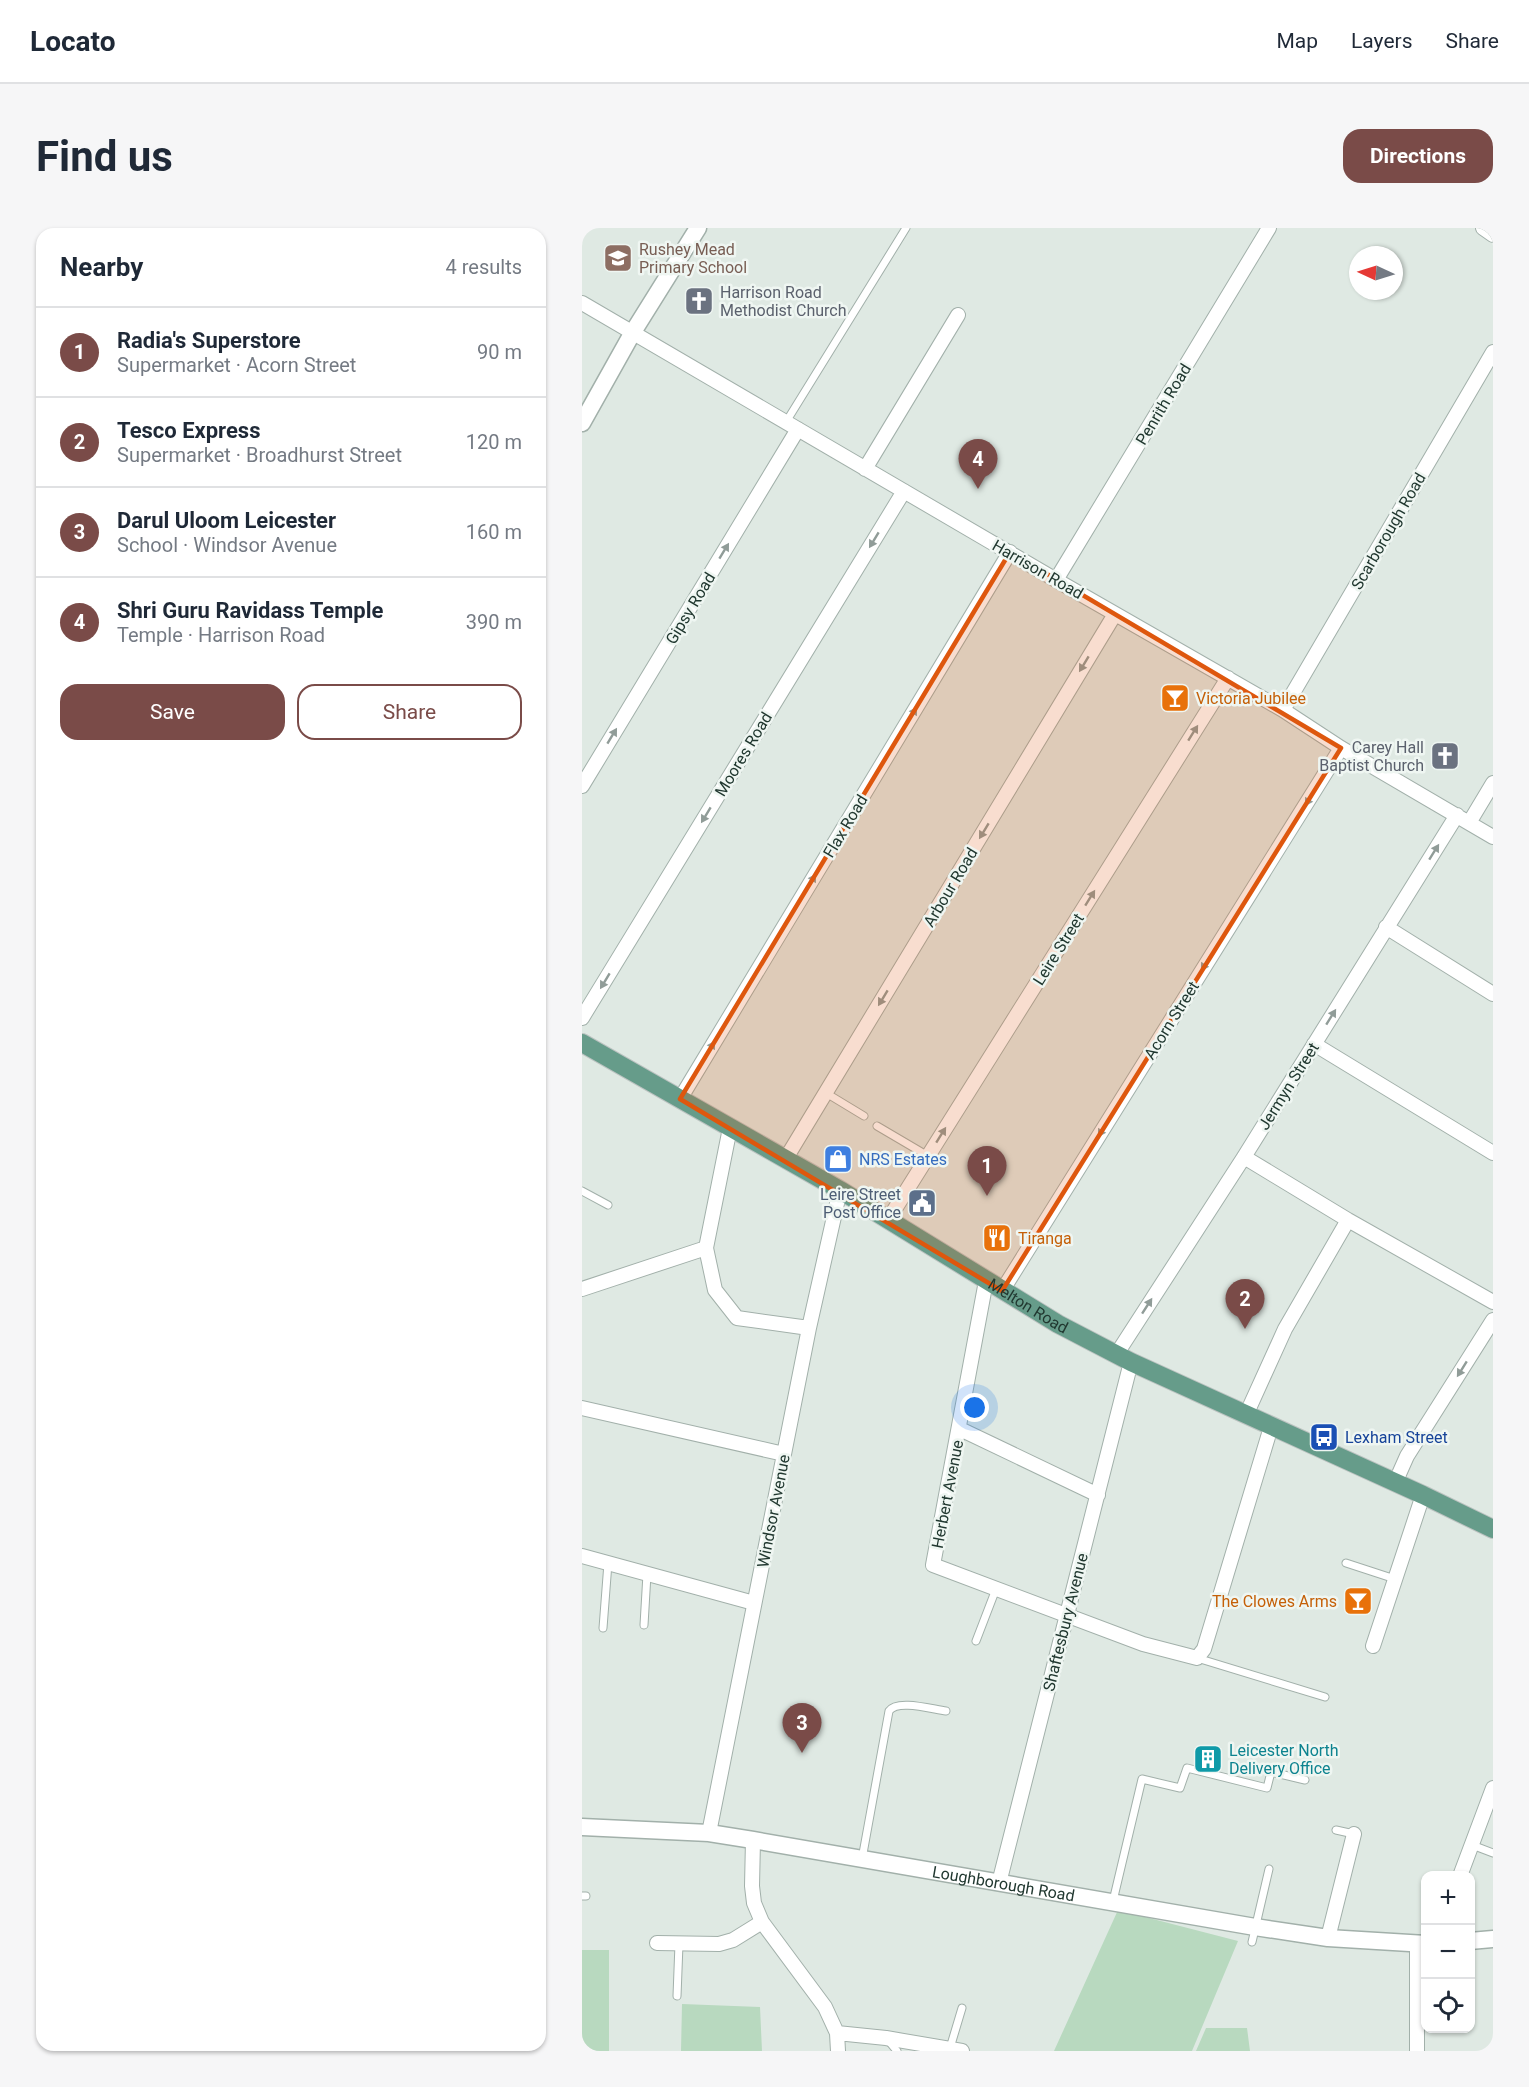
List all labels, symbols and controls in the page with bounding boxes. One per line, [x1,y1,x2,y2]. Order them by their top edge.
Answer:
text: Locato [30,25,115,58]
text: Map [1276,29,1318,53]
text: Layers [1351,29,1412,53]
text: Share [1445,29,1499,53]
button: Directions [1343,129,1493,183]
text: Find us [36,132,173,181]
place label: Rushey Mead Primary School [639,240,747,277]
school or university icon: Rushey Mead Primary School [602,242,634,274]
north arrow [1349,246,1403,300]
text: Nearby [60,252,143,282]
text: 4 results [446,255,522,279]
place label: Harrison Road Methodist Church [720,283,847,320]
church icon: Harrison Road Methodist Church [683,285,715,317]
text: Radia's Superstore [117,328,301,353]
text: 1 [74,340,85,364]
text: 90 m [477,340,522,364]
text: Supermarket · Acorn Street [117,353,356,377]
street label: Penrith Road [1132,360,1195,448]
text: Tesco Express [117,418,260,443]
text: 2 [74,430,85,454]
text: 120 m [466,430,522,454]
pin: 4 [958,440,998,489]
text: Supermarket · Broadhurst Street [117,443,402,467]
street label: Scarborough Road [1347,469,1430,593]
text: Darul Uloom Leicester [117,508,336,533]
text: 3 [74,520,85,544]
text: 160 m [466,520,522,544]
one-way arrow [868,532,879,549]
text: School · Windsor Avenue [117,533,337,557]
street label: Harrison Road [989,536,1087,603]
one-way arrow [719,543,730,559]
street label: Gipsy Road [662,569,719,648]
text: Shri Guru Ravidass Temple [117,598,383,623]
text: 4 [74,610,85,634]
text: 390 m [466,610,522,634]
text: Temple · Harrison Road [117,623,325,647]
one-way arrow [1079,656,1090,672]
bar icon: Victoria Jubilee [1159,682,1191,714]
button: Save [60,684,285,740]
button: Share [297,684,522,740]
place label: Victoria Jubilee [1196,689,1306,708]
one-way arrow [906,707,917,723]
street label: Moores Road [711,709,776,800]
one-way arrow [1188,725,1199,741]
one-way arrow [607,728,618,744]
place label: Carey Hall Baptist Church [1319,738,1424,775]
church icon: Carey Hall Baptist Church [1429,740,1461,772]
one-way arrow [1304,790,1315,806]
street label: Flax Road [819,791,872,861]
one-way arrow [701,806,712,823]
one-way arrow [978,823,989,839]
street label: Arbour Road [919,844,981,930]
one-way arrow [1429,844,1440,860]
one-way arrow [805,874,816,890]
one-way arrow [1084,890,1095,906]
street label: Leire Street [1029,910,1088,989]
one-way arrow [1201,955,1212,971]
one-way arrow [599,973,610,989]
street label: Acorn Street [1140,978,1203,1063]
one-way arrow [878,990,889,1006]
one-way arrow [1325,1009,1336,1025]
street label: Jermyn Street [1254,1039,1323,1133]
one-way arrow [705,1040,715,1057]
one-way arrow [1098,1121,1109,1137]
one-way arrow [936,1127,947,1143]
shop icon: NRS Estates [822,1143,854,1175]
pin: 1 [968,1146,1006,1196]
place label: NRS Estates [859,1150,947,1169]
place label: Leire Street Post Office [820,1185,901,1222]
public building icon: Leire Street Post Office [906,1187,938,1219]
restaurant icon: Tiranga [981,1222,1013,1254]
place label: Tiranga [1018,1229,1072,1248]
street label: Melton Road [985,1275,1071,1338]
pin: 2 [1226,1280,1264,1329]
one-way arrow [1142,1297,1153,1314]
one-way arrow [1456,1361,1467,1377]
your location [960,1393,989,1422]
bus stop icon: Lexham Street [1308,1421,1340,1453]
place label: Lexham Street [1345,1428,1448,1447]
street label: Herbert Avenue [928,1438,967,1550]
street label: Windsor Avenue [753,1453,794,1569]
street label: Shaftesbury Avenue [1039,1551,1092,1693]
bar icon: The Clowes Arms [1342,1585,1374,1617]
place label: The Clowes Arms [1212,1592,1337,1611]
pin: 3 [782,1704,822,1753]
place label: Leicester North Delivery Office [1229,1741,1339,1778]
building icon: Leicester North Delivery Office [1192,1743,1224,1775]
street label: Loughborough Road [931,1862,1076,1906]
map controls [1421,1871,1475,2033]
button: + [1421,1871,1475,1925]
button: − [1421,1925,1475,1979]
button: locate [1421,1979,1475,2033]

